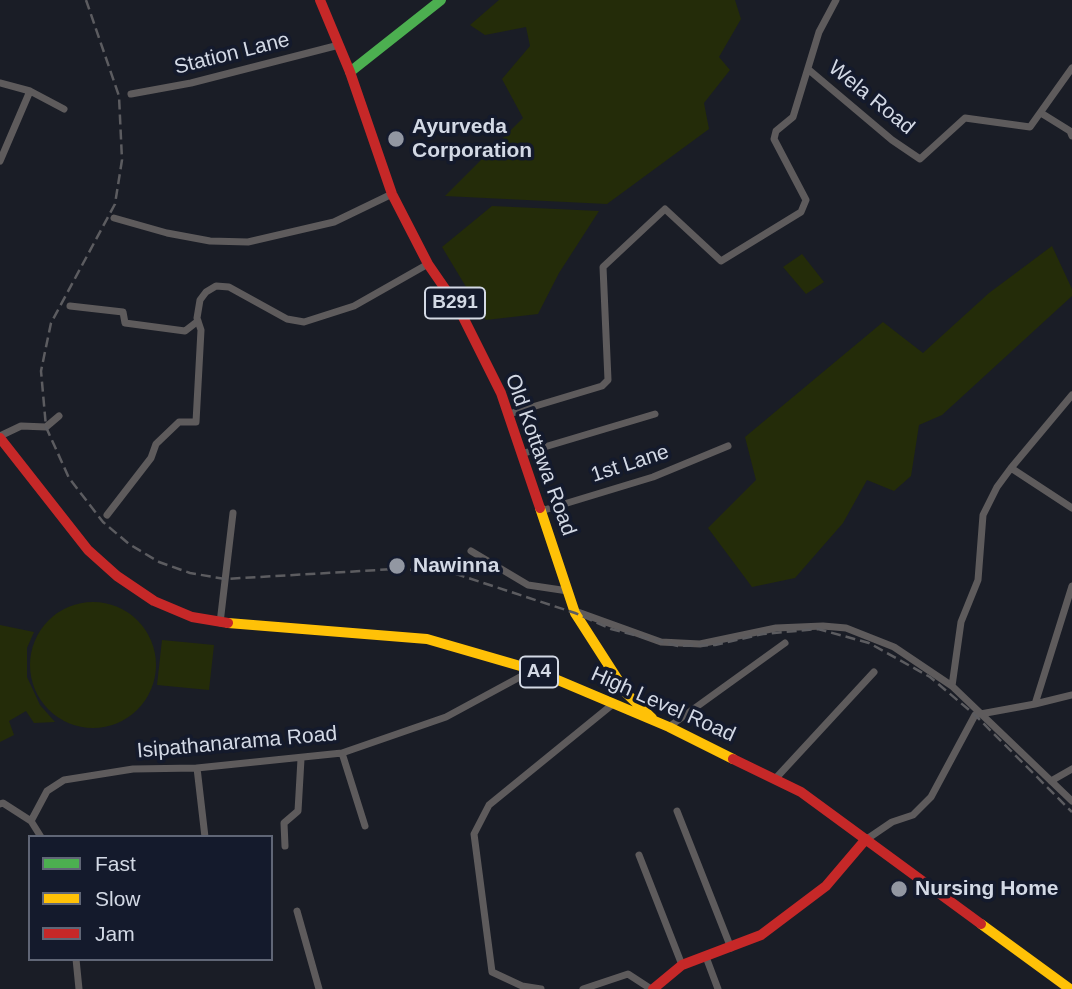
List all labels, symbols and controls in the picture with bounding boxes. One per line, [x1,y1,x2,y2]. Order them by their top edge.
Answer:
street label: Station Lane [172,28,292,80]
street label: Wela Road [823,56,919,140]
place label: Ayurveda Corporation [412,114,532,164]
marker: Ayurveda Corporation [386,129,406,149]
road number: B291 [425,288,485,318]
street label: Old Kottawa Road [499,371,581,539]
street label: 1st Lane [588,440,672,488]
place label: Nawinna [413,553,499,579]
marker: Nawinna [387,556,407,576]
road number: A4 [520,656,558,688]
street label: High Level Road [587,662,739,748]
street label: Isipathanarama Road [136,722,338,764]
legend [28,835,273,961]
text: Fast [95,852,136,875]
place label: Nursing Home [915,876,1059,902]
marker: Nursing Home [889,879,909,899]
text: Slow [95,887,141,910]
text: Jam [95,922,135,945]

